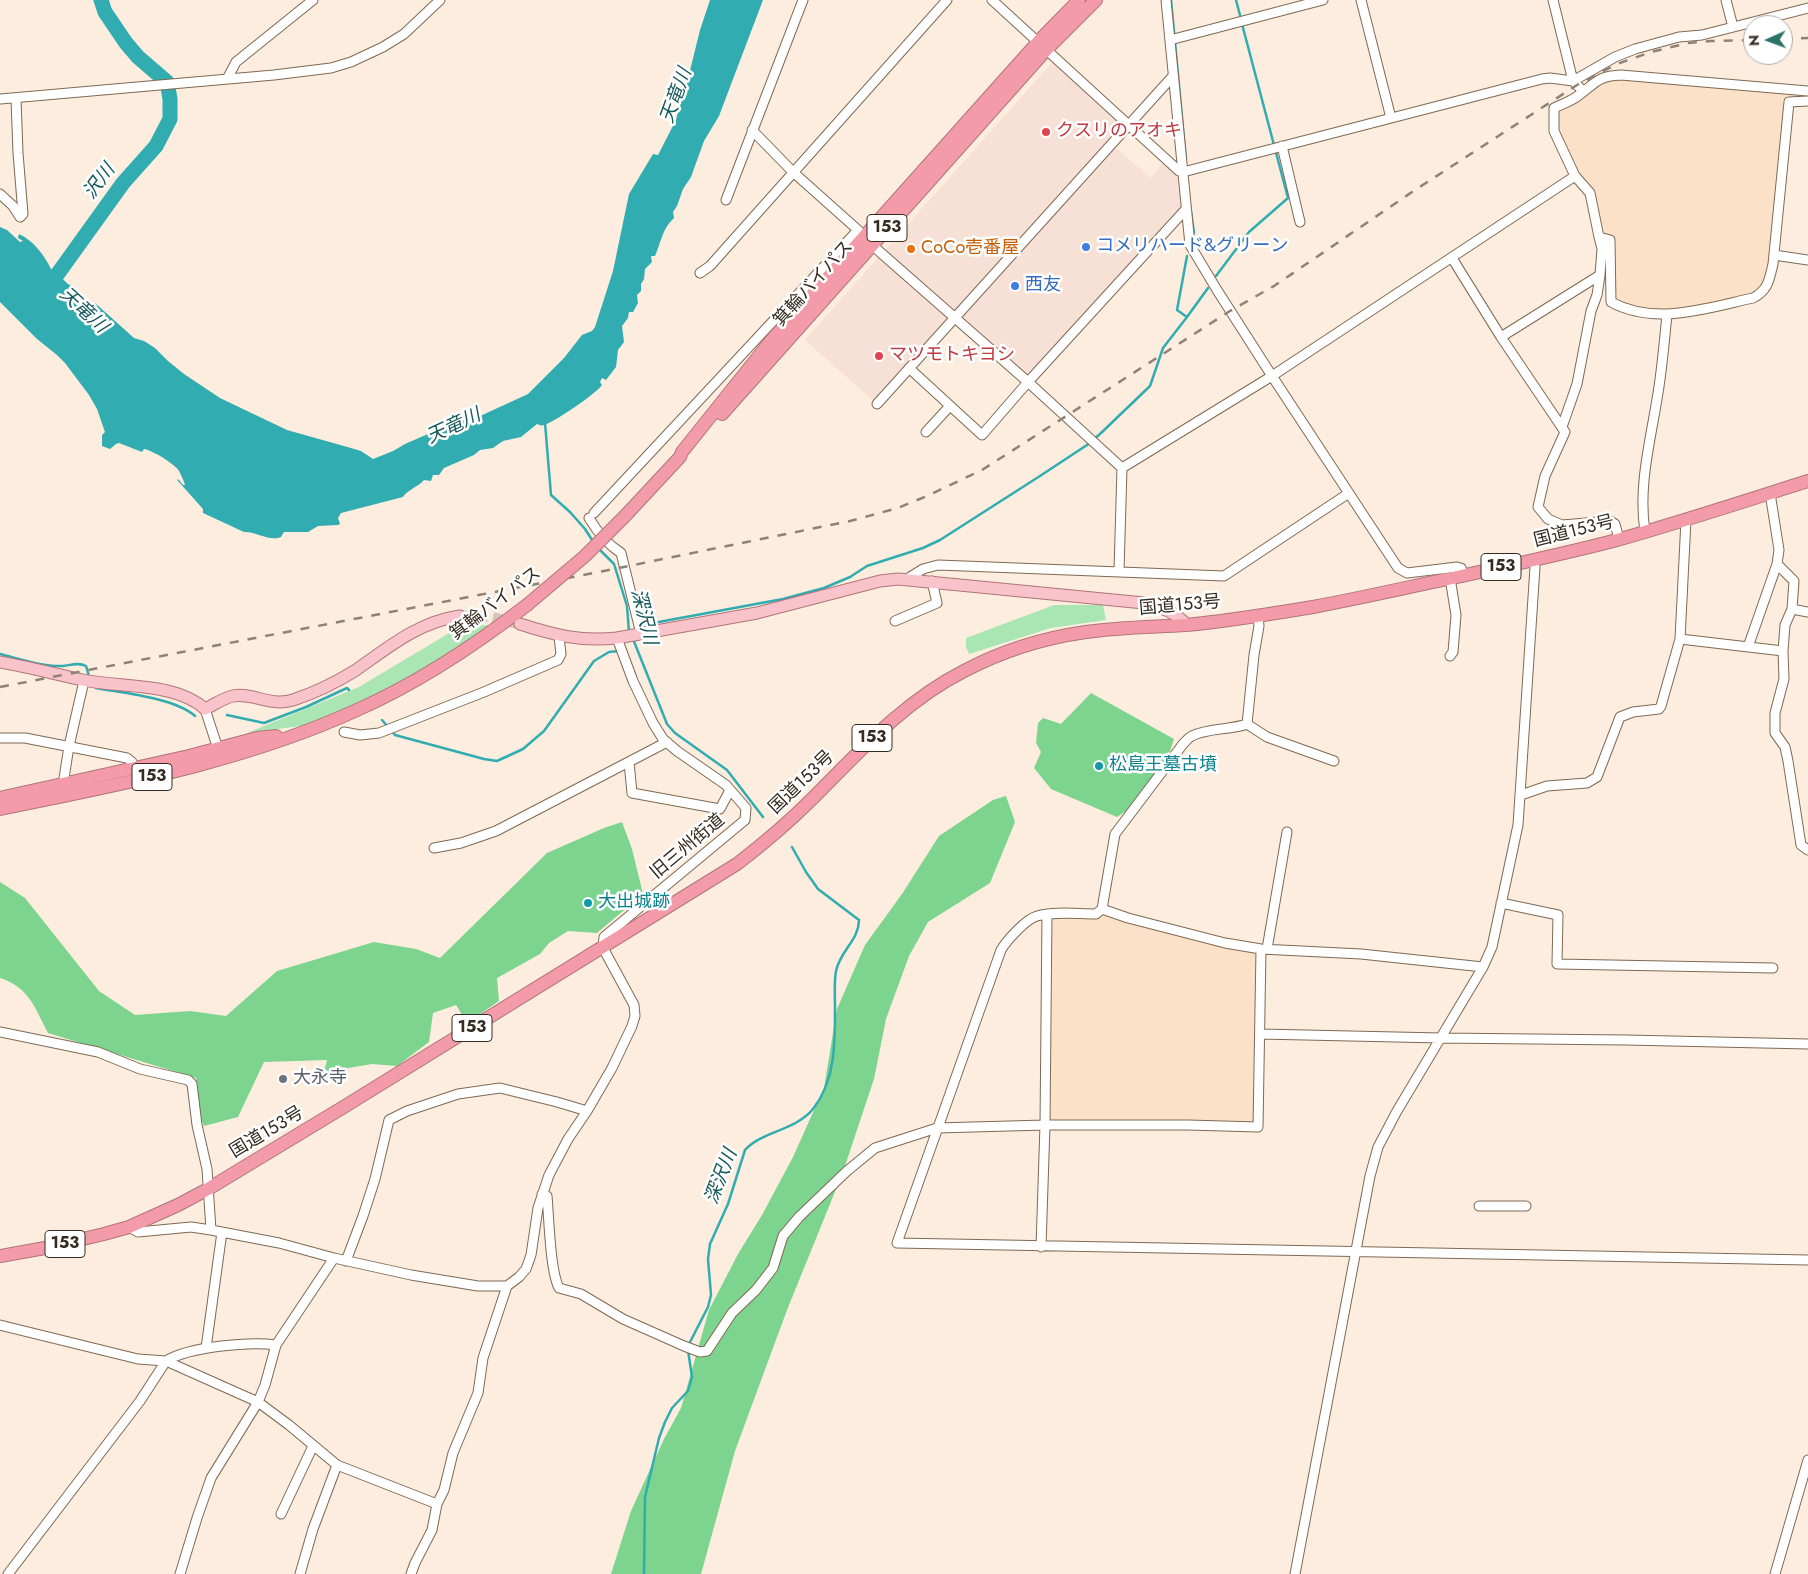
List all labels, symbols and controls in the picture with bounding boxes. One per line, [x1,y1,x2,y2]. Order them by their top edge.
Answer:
north arrow [1743,15,1793,65]
text: N [1744,35,1764,46]
water label: 天竜川 [657,65,697,127]
place label: クスリのアオキ [1056,121,1182,143]
marker: クスリのアオキ [1040,126,1052,138]
water label: 沢川 [79,160,121,204]
road number: 153 [867,214,907,242]
place label: コメリハード&グリーン [1096,236,1288,258]
street label: 箕輪バイパス [770,237,858,331]
place label: CoCo壱番屋 [921,238,1019,260]
marker: コメリハード&グリーン [1080,241,1092,253]
marker: CoCo壱番屋 [905,243,917,255]
place label: 西友 [1025,275,1061,297]
marker: 西友 [1009,280,1021,292]
water label: 天竜川 [54,283,112,339]
place label: マツモトキヨシ [889,345,1015,367]
marker: マツモトキヨシ [873,350,885,362]
water label: 天竜川 [423,405,485,449]
street label: 国道153号 [1532,512,1616,552]
road number: 153 [1481,554,1521,580]
street label: 箕輪バイパス [446,563,546,645]
water label: 深沢川 [625,587,661,647]
street label: 国道153号 [1138,592,1222,620]
road number: 153 [852,724,892,751]
street label: 国道153号 [765,747,839,819]
place label: 松島王墓古墳 [1109,755,1217,777]
marker: 松島王墓古墳 [1093,760,1105,772]
road number: 153 [132,764,172,790]
street label: 旧三州街道 [647,810,729,884]
place label: 大出城跡 [598,892,670,914]
marker: 大出城跡 [582,897,594,909]
road number: 153 [452,1014,492,1042]
place label: 大永寺 [293,1068,347,1090]
marker: 大永寺 [277,1073,289,1085]
street label: 国道153号 [226,1103,308,1163]
water label: 深沢川 [701,1146,743,1208]
road number: 153 [45,1230,85,1258]

